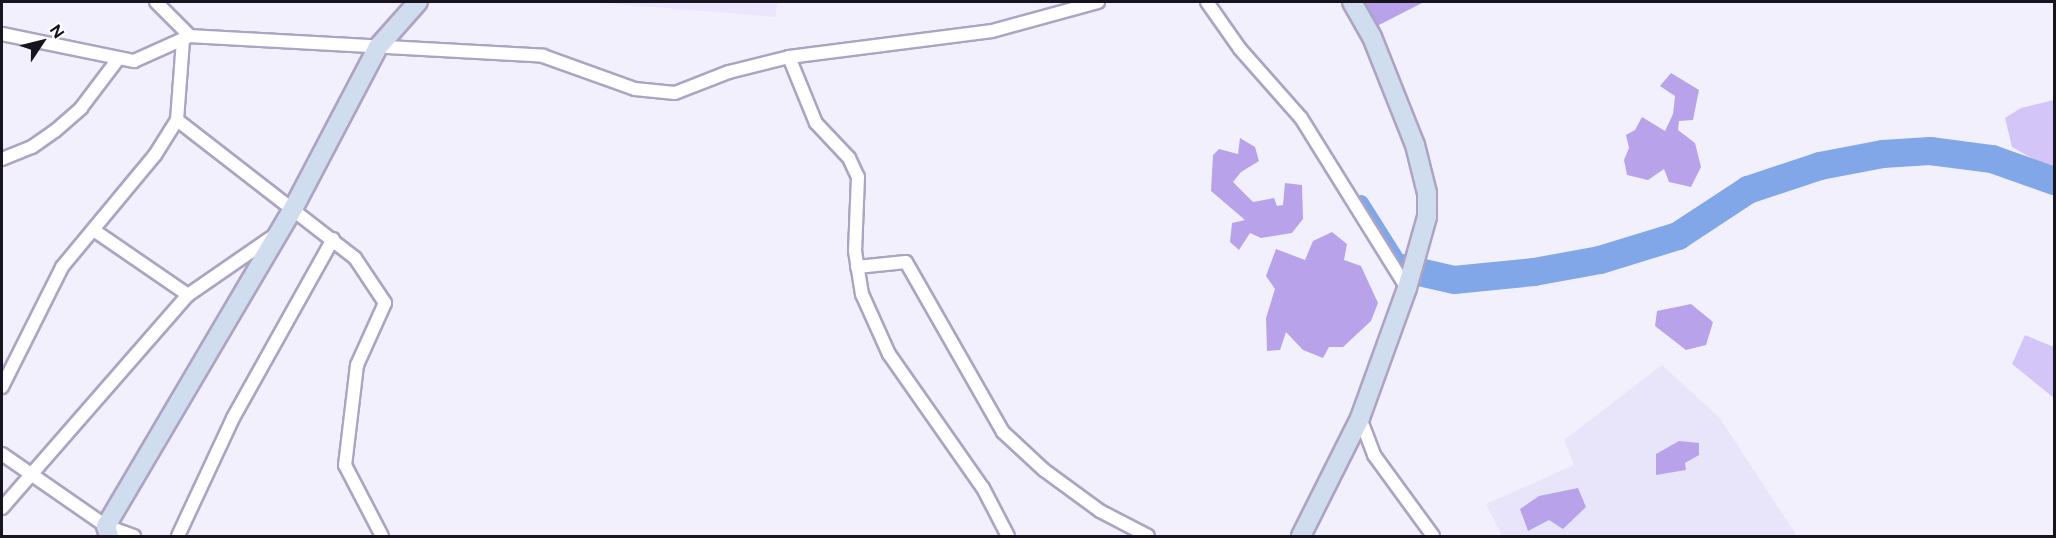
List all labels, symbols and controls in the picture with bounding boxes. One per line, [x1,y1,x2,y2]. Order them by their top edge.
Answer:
north arrow [12,12,72,72]
text: N [46,21,68,42]

